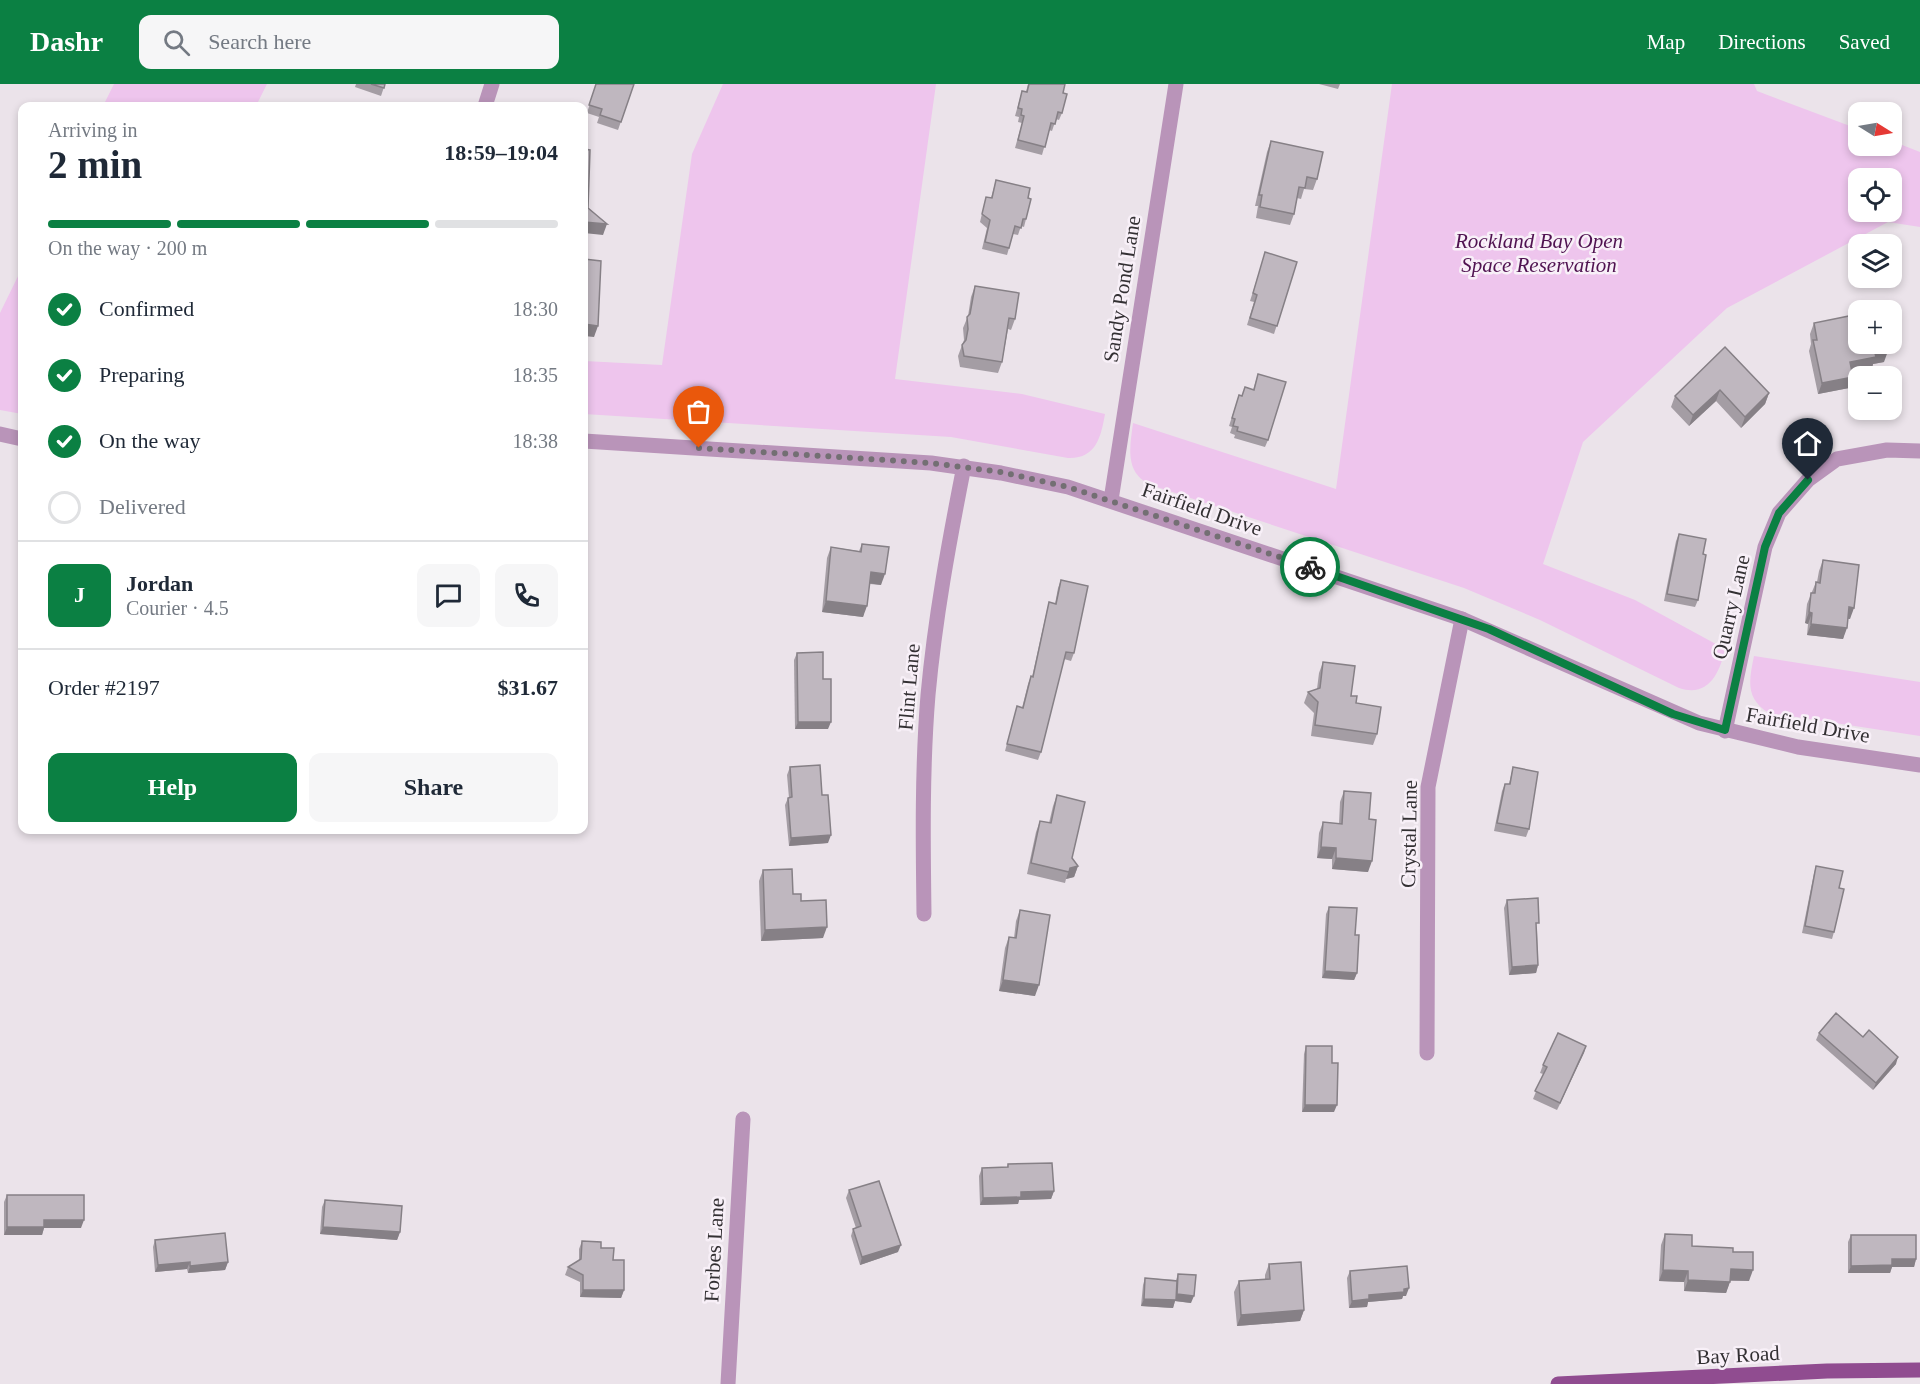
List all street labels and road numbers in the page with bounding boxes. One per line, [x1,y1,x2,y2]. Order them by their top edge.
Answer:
street label: Sandy Pond Lane [1099,214,1145,364]
street label: Fairfield Drive [1139,477,1265,541]
street label: Quarry Lane [1707,552,1755,662]
street label: Flint Lane [893,643,925,731]
street label: Fairfield Drive [1744,702,1872,748]
street label: Crystal Lane [1396,780,1422,888]
street label: Forbes Lane [699,1197,729,1303]
street label: Bay Road [1696,1341,1781,1369]

